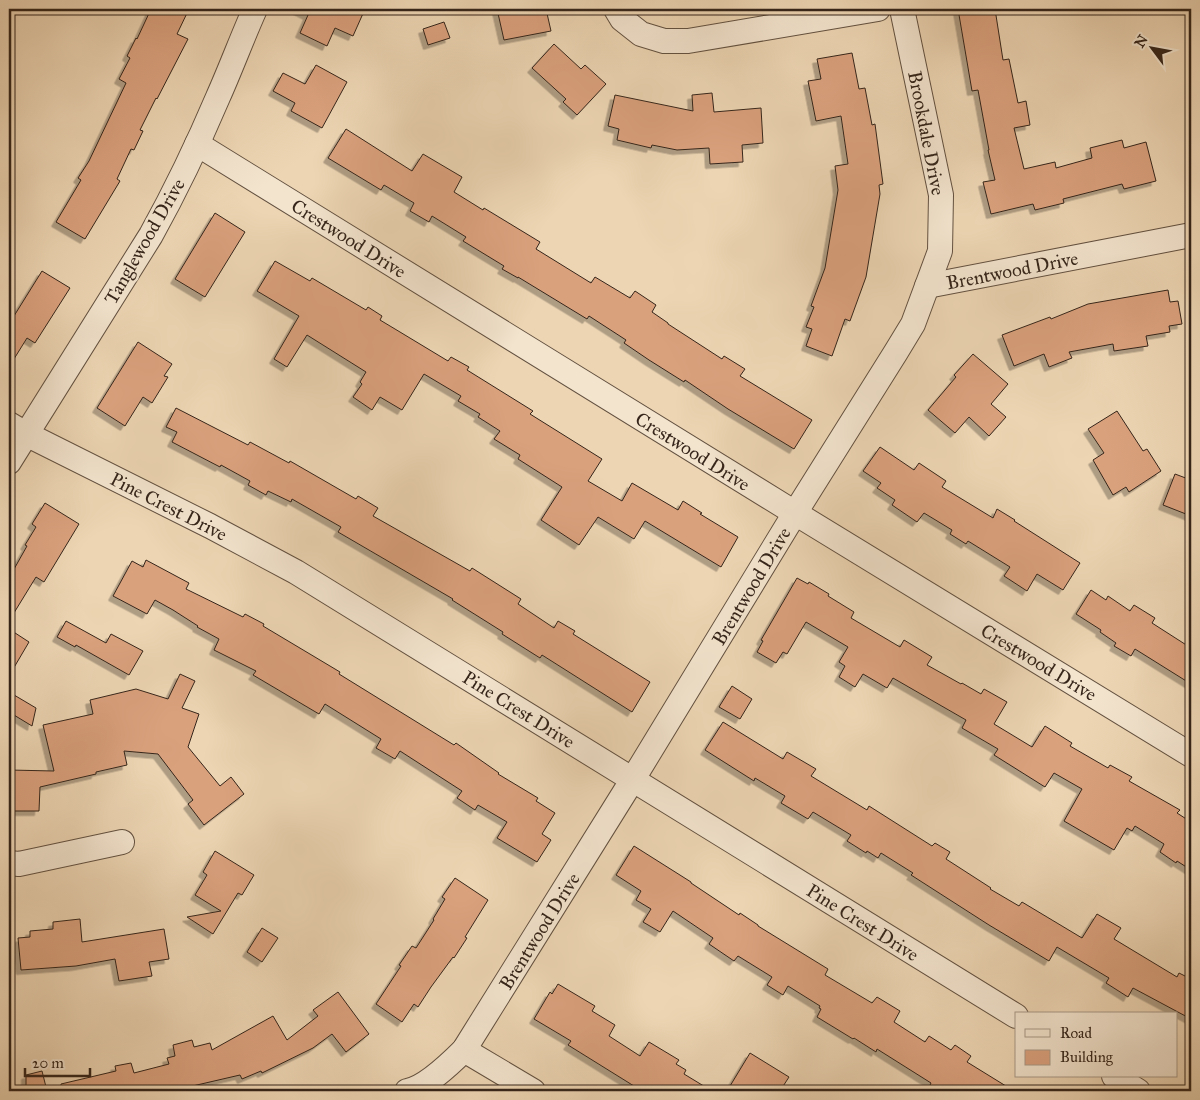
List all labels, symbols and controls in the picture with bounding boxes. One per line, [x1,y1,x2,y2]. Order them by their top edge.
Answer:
north arrow [1128,22,1178,72]
text: N [1131,32,1152,51]
street label: Brookdale Drive [903,69,950,197]
street label: Tanglewood Drive [99,174,191,309]
street label: Crestwood Drive [287,194,410,283]
street label: Brentwood Drive [944,246,1080,295]
street label: Crestwood Drive [631,407,754,496]
street label: Pine Crest Drive [107,467,231,546]
street label: Brentwood Drive [707,523,796,649]
street label: Crestwood Drive [977,619,1101,706]
street label: Pine Crest Drive [458,666,579,753]
street label: Brentwood Drive [494,868,585,994]
street label: Pine Crest Drive [802,879,923,966]
legend [1015,1012,1178,1078]
text: Road [1060,1024,1092,1042]
scale bar [25,1045,90,1077]
text: Building [1060,1048,1114,1066]
text: 20 m [32,1054,64,1072]

